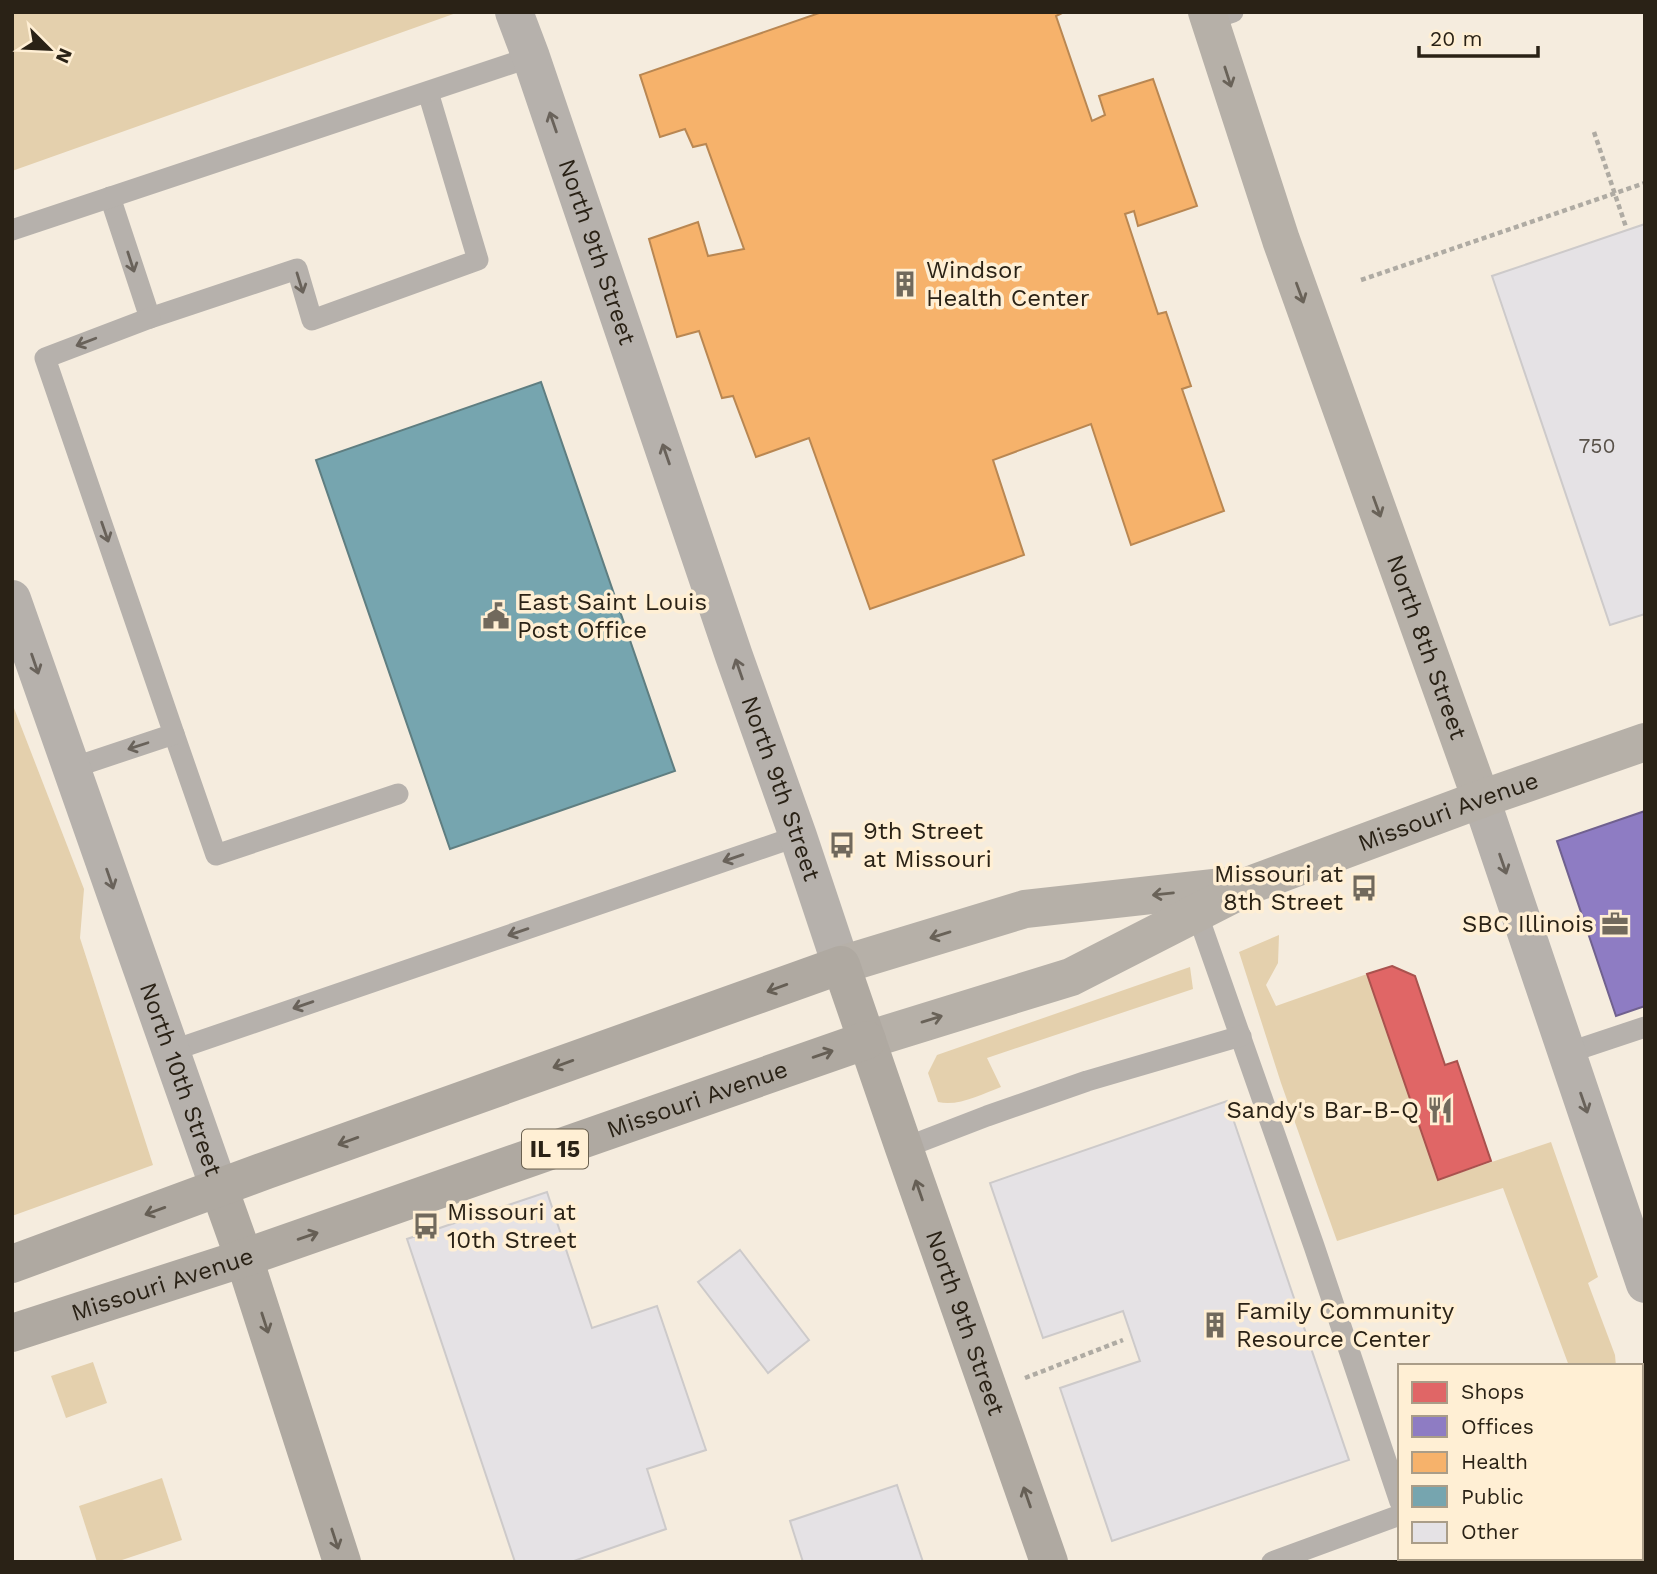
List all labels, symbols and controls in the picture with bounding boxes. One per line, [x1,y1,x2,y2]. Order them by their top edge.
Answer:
north arrow [14,14,84,84]
scale bar [1419,14,1538,58]
text: 20 m [1430,26,1482,51]
text: N [51,45,77,67]
one-way arrow [1222,66,1235,88]
one-way arrow [546,112,558,134]
street label: North 9th Street [553,156,642,348]
one-way arrow [126,251,139,273]
place label: Windsor Health Center [926,256,1090,312]
building icon: Windsor Health Center [890,269,920,299]
one-way arrow [295,271,308,293]
one-way arrow [1295,281,1307,303]
one-way arrow [75,337,97,350]
house number: 750 [1578,433,1616,458]
one-way arrow [659,443,671,465]
one-way arrow [1371,496,1384,518]
one-way arrow [100,521,112,543]
street label: North 8th Street [1381,551,1473,743]
place label: East Saint Louis Post Office [517,588,707,644]
public building icon: East Saint Louis Post Office [481,601,511,631]
one-way arrow [30,652,42,674]
one-way arrow [732,659,744,681]
street label: North 9th Street [735,692,826,885]
one-way arrow [127,741,149,754]
street label: Missouri Avenue [1354,766,1542,857]
place label: 9th Street at Missouri [863,817,992,873]
bus stop icon: 9th Street at Missouri [827,830,857,860]
one-way arrow [1498,852,1510,874]
one-way arrow [723,853,745,865]
place label: Missouri at 8th Street [1214,860,1343,916]
one-way arrow [105,867,117,889]
bus stop icon: Missouri at 8th Street [1349,873,1379,903]
one-way arrow [1152,887,1174,900]
office icon: SBC Illinois [1600,909,1630,939]
place label: SBC Illinois [1462,910,1594,938]
one-way arrow [507,926,529,939]
one-way arrow [929,929,951,942]
street label: North 10th Street [134,979,228,1180]
one-way arrow [766,983,788,995]
one-way arrow [292,1000,314,1012]
one-way arrow [921,1011,943,1024]
one-way arrow [812,1047,834,1060]
street label: Missouri Avenue [603,1055,791,1144]
one-way arrow [552,1059,574,1071]
one-way arrow [1579,1091,1591,1113]
restaurant icon: Sandy's Bar-B-Q [1425,1095,1455,1125]
place label: Sandy's Bar-B-Q [1226,1096,1419,1124]
road number: IL 15 [522,1130,588,1168]
one-way arrow [338,1136,360,1148]
one-way arrow [911,1180,924,1202]
place label: Missouri at 10th Street [447,1198,577,1254]
one-way arrow [144,1206,166,1218]
bus stop icon: Missouri at 10th Street [411,1211,441,1241]
street label: North 9th Street [920,1226,1011,1419]
one-way arrow [297,1229,319,1242]
street label: Missouri Avenue [68,1242,257,1327]
place label: Family Community Resource Center [1236,1297,1455,1353]
building icon: Family Community Resource Center [1200,1310,1230,1340]
one-way arrow [259,1312,272,1334]
legend [1398,1364,1643,1560]
text: Shops [1461,1379,1524,1404]
text: Offices [1461,1414,1534,1439]
text: Health [1461,1449,1528,1474]
text: Public [1461,1484,1524,1509]
one-way arrow [1020,1487,1032,1509]
text: Other [1461,1519,1520,1544]
one-way arrow [330,1528,342,1550]

